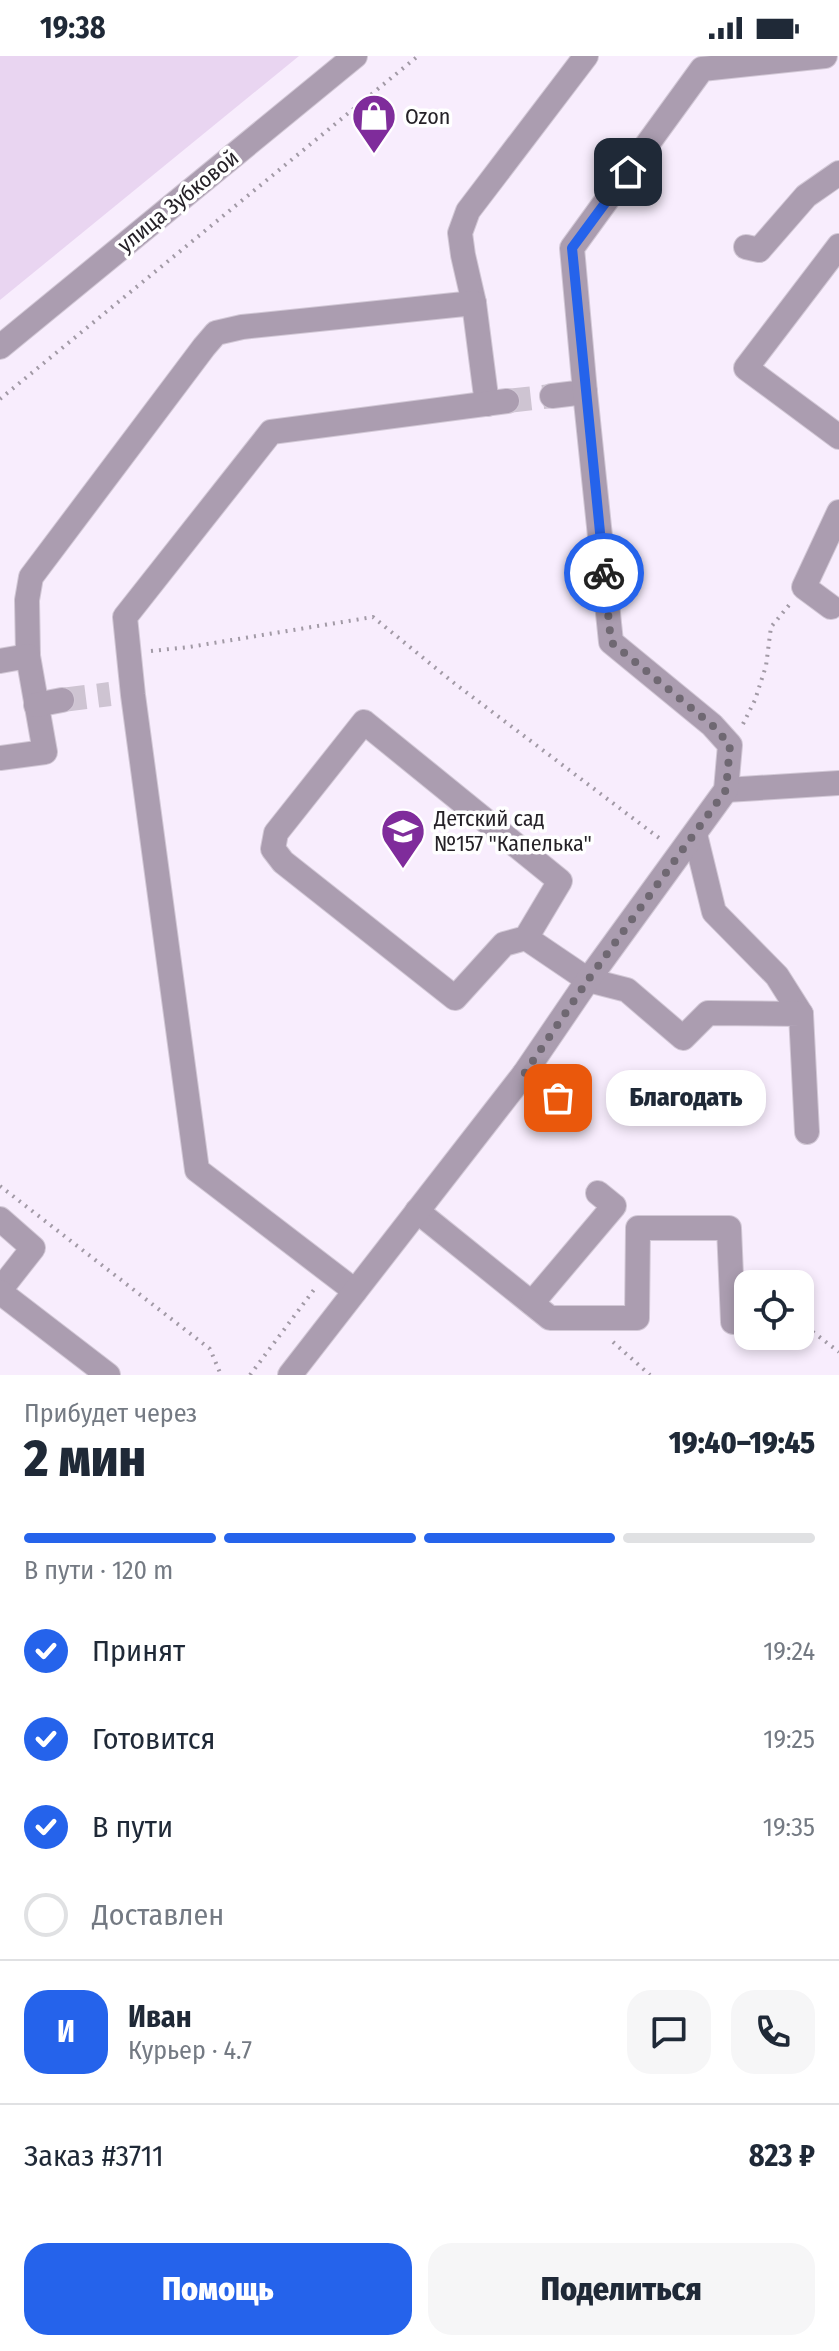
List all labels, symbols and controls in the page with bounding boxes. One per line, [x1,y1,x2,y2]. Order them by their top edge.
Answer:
text: 19:38 [40,10,106,46]
shop icon: Ozon [350,92,398,155]
place label: Ozon [405,103,450,130]
pin [594,138,662,206]
street label: улица Зубковой [112,144,244,258]
icon: home [606,150,650,194]
courier [564,533,644,613]
icon: bike [582,551,626,595]
place label: Детский сад №157 "Капелька" [433,805,592,857]
school or university icon: Детский сад №157 "Капелька" [379,807,427,870]
pin [524,1064,592,1132]
callout: Благодать [606,1070,766,1126]
icon: bag [536,1076,580,1120]
text: Благодать [629,1082,743,1113]
map controls [734,1270,814,1350]
button: locate [734,1270,814,1350]
text: Прибудет через [24,1398,197,1429]
text: 19:40–19:45 [669,1425,815,1461]
text: 2 мин [24,1427,146,1490]
text: В пути · 120 m [24,1555,173,1586]
icon: check [24,1629,68,1673]
text: Принят [92,1633,185,1669]
text: 19:24 [763,1636,815,1667]
icon: check [24,1717,68,1761]
text: Готовится [92,1721,215,1757]
text: 19:25 [763,1724,815,1755]
icon: check [24,1805,68,1849]
text: В пути [92,1809,173,1845]
text: 19:35 [763,1812,815,1843]
text: Доставлен [92,1897,224,1933]
button: chat [627,1990,711,2074]
button: phone [731,1990,815,2074]
text: Иван [128,1999,192,2035]
text: И [57,2014,75,2050]
text: Курьер · 4.7 [128,2035,252,2066]
text: Заказ #3711 [24,2138,164,2174]
text: 823 ₽ [749,2138,815,2174]
button: Помощь [24,2243,412,2335]
button: Поделиться [428,2243,815,2335]

